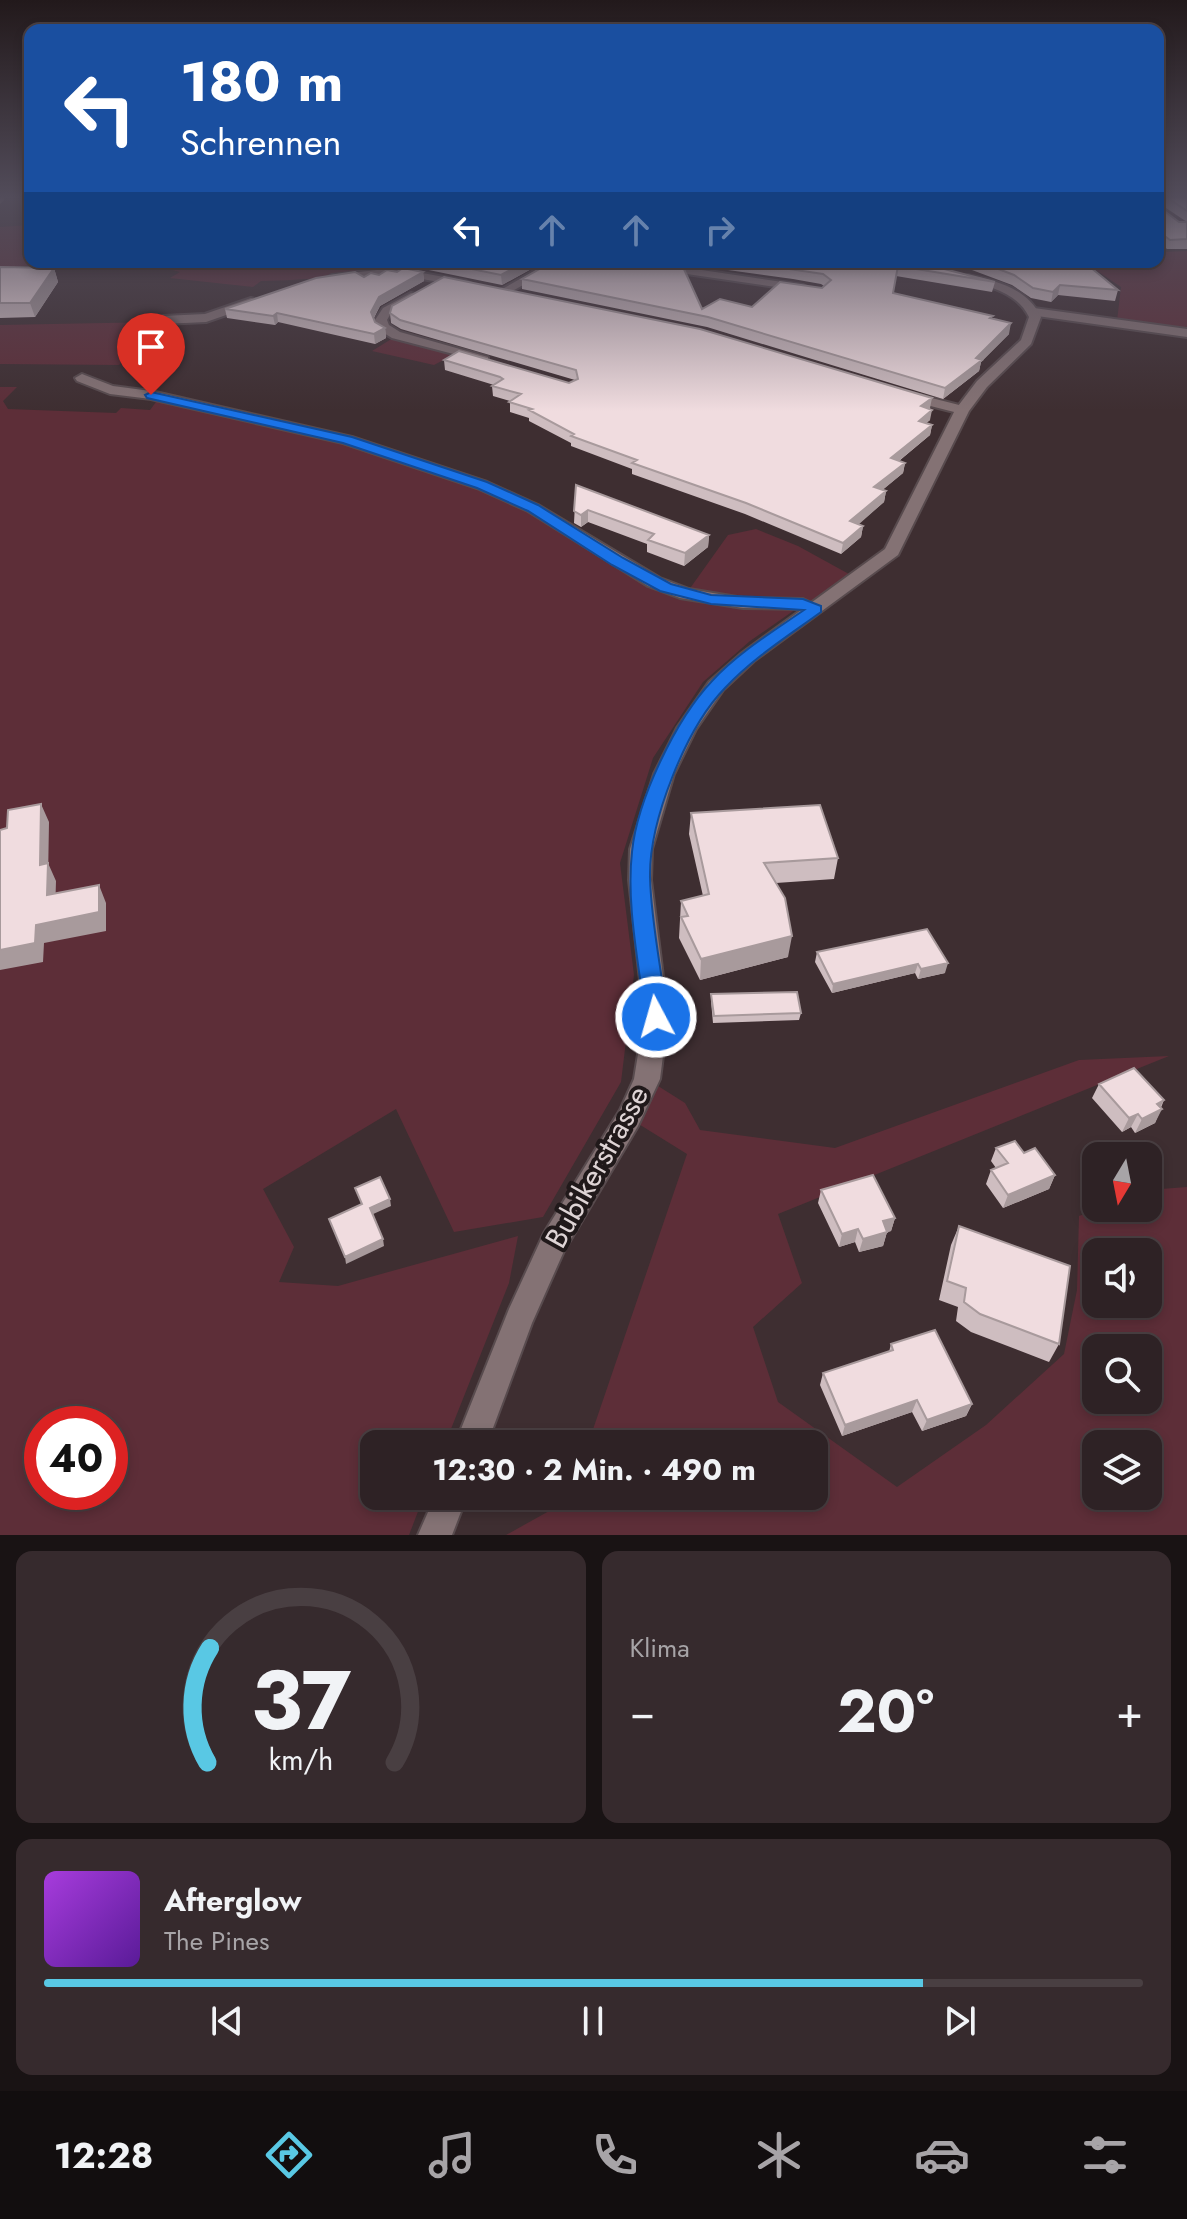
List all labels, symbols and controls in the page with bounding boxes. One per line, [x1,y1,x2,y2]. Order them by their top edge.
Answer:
text: 180 m [180,41,343,122]
icon: left [48,56,152,160]
text: Schrennen [180,116,341,168]
icon: left [446,208,490,252]
icon: ahead [530,208,574,252]
icon: ahead [614,208,658,252]
icon: right [698,208,742,252]
pin [117,313,185,395]
icon: arrive [129,325,173,369]
position arrow [614,975,698,1059]
street label: Bubikerstrasse [534,1078,659,1256]
north arrow [1082,1142,1162,1222]
map controls [1082,1142,1162,1510]
button: sound [1082,1238,1162,1318]
button: search [1082,1334,1162,1414]
speed limit sign: 40 [24,1406,128,1510]
button: layers [1082,1430,1162,1510]
text: 12:30 · 2 Min. · 490 m [432,1448,756,1491]
text: Klima [630,1629,690,1667]
text: 37 [250,1640,351,1760]
text: 20° [837,1668,934,1755]
text: − [630,1680,655,1744]
text: + [1116,1680,1143,1744]
text: km/h [268,1739,333,1781]
text: Afterglow [164,1879,301,1922]
text: The Pines [164,1922,269,1960]
icon: previous [205,1999,249,2043]
icon: pause [571,1999,615,2043]
icon: next [938,1999,982,2043]
icon: directions [261,2127,317,2183]
icon: music [424,2127,480,2183]
icon: phone [587,2127,643,2183]
icon: climate [751,2127,807,2183]
icon: car [914,2127,970,2183]
icon: filters [1077,2127,1133,2183]
text: 12:28 [54,2129,153,2181]

